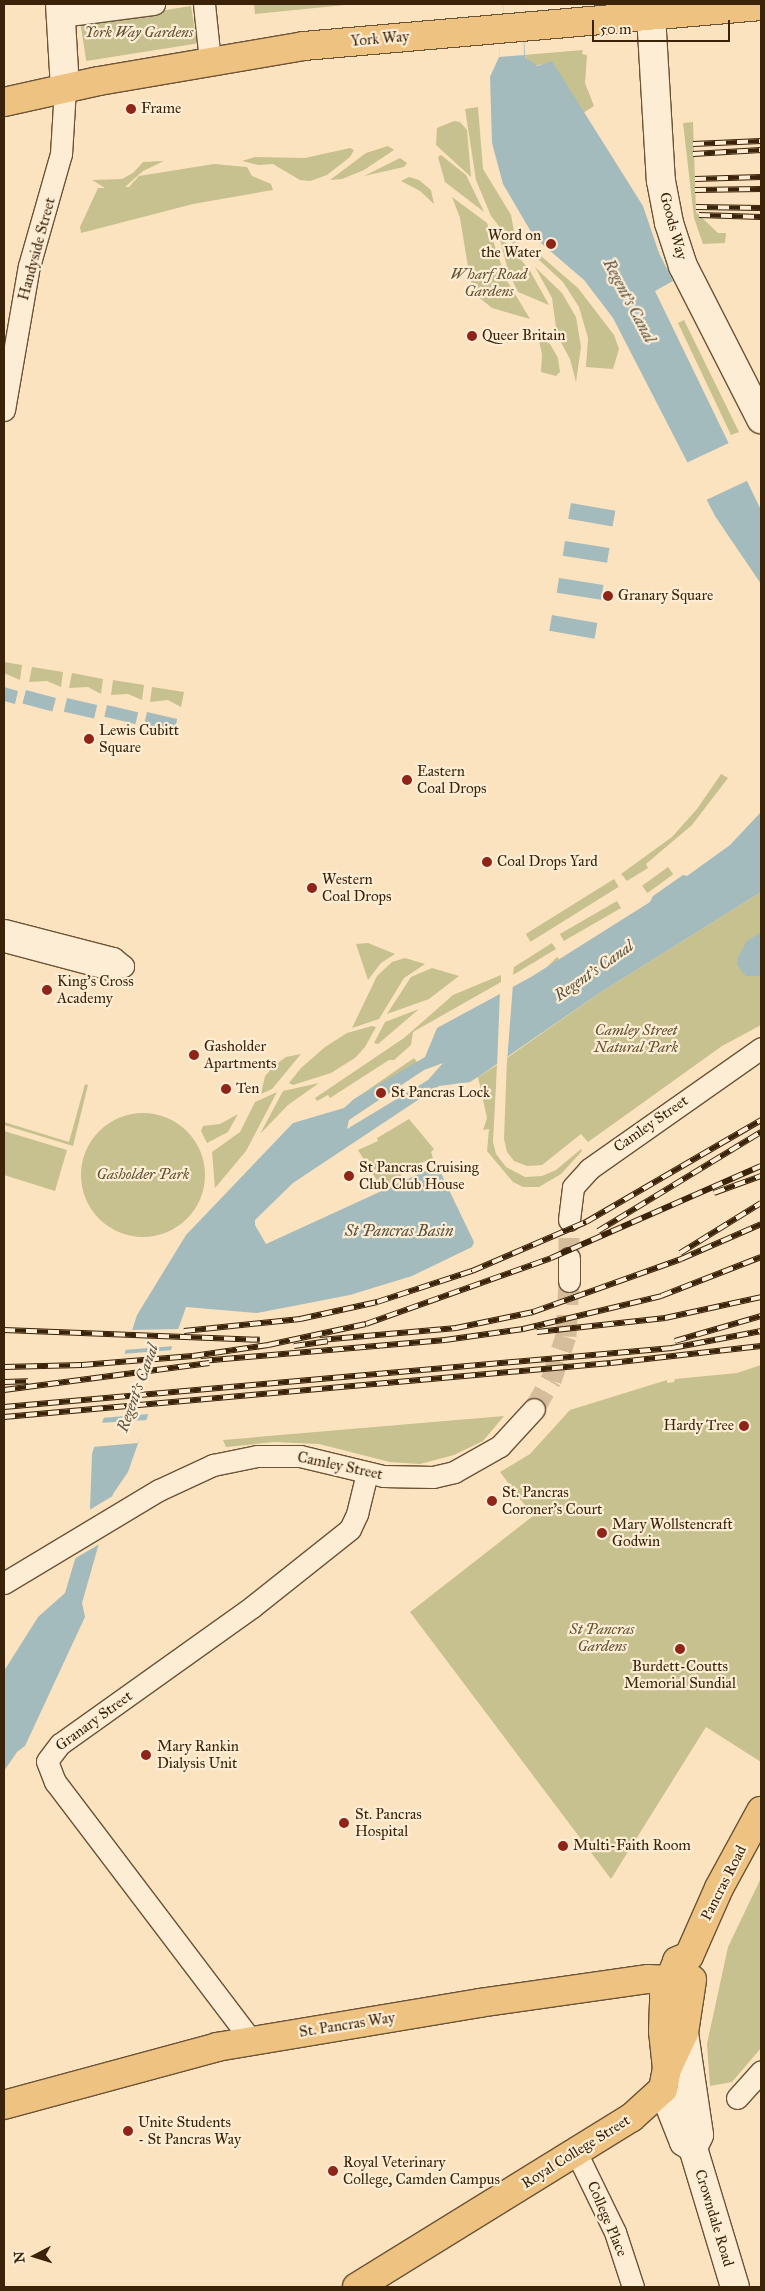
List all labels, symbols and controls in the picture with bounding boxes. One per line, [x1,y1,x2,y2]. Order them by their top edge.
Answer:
scale bar [595,10,732,42]
text: 50 m [600,20,632,38]
park label: York Way Gardens [85,24,193,42]
street label: York Way [350,27,410,51]
place label: Frame [141,100,181,118]
marker: Frame [125,103,137,115]
street label: Goods Way [655,190,691,262]
street label: Handyside Street [15,196,59,302]
place label: Word on the Water [481,226,541,261]
marker: Word on the Water [545,238,557,250]
water label: Regent's Canal [599,256,659,346]
park label: Wharf Road Gardens [451,265,527,300]
place label: Queer Britain [482,327,565,345]
marker: Queer Britain [466,330,478,342]
place label: Granary Square [618,587,713,605]
marker: Granary Square [602,590,614,602]
place label: Lewis Cubitt Square [99,721,179,756]
marker: Lewis Cubitt Square [83,733,95,745]
place label: Eastern Coal Drops [417,762,487,797]
marker: Eastern Coal Drops [401,774,413,786]
place label: Coal Drops Yard [497,853,598,871]
marker: Coal Drops Yard [481,856,493,868]
place label: Western Coal Drops [322,870,392,905]
marker: Western Coal Drops [306,882,318,894]
water label: Regent's Canal [551,937,637,1005]
place label: King’s Cross Academy [57,972,134,1007]
marker: King’s Cross Academy [41,984,53,996]
park label: Camley Street Natural Park [594,1021,678,1056]
place label: Gasholder Apartments [204,1037,277,1072]
marker: Gasholder Apartments [188,1049,200,1061]
place label: Ten [236,1080,259,1098]
marker: Ten [220,1083,232,1095]
place label: St Pancras Lock [391,1084,490,1102]
marker: St Pancras Lock [375,1087,387,1099]
street label: Camley Street [610,1092,692,1156]
place label: St Pancras Cruising Club Club House [359,1158,479,1193]
park label: Gasholder Park [97,1166,189,1184]
marker: St Pancras Cruising Club Club House [343,1170,355,1182]
water label: St Pancras Basin [345,1221,453,1241]
water label: Regent's Canal [113,1341,163,1435]
place label: Hardy Tree [664,1417,734,1435]
marker: Hardy Tree [738,1420,750,1432]
street label: Camley Street [296,1448,384,1484]
place label: St. Pancras Coroner's Court [502,1483,602,1518]
marker: St. Pancras Coroner's Court [486,1495,498,1507]
place label: Mary Wollstencraft Godwin [612,1515,733,1550]
marker: Mary Wollstencraft Godwin [596,1527,608,1539]
park label: St Pancras Gardens [570,1620,634,1655]
marker: Burdett-Coutts Memorial Sundial [674,1643,686,1655]
place label: Burdett-Coutts Memorial Sundial [624,1657,736,1692]
street label: Granary Street [52,1687,136,1755]
place label: Mary Rankin Dialysis Unit [157,1737,239,1772]
marker: Mary Rankin Dialysis Unit [139,1748,153,1762]
place label: St. Pancras Hospital [355,1805,422,1840]
marker: St. Pancras Hospital [337,1816,351,1830]
place label: Multi-Faith Room [573,1837,691,1855]
marker: Multi-Faith Room [557,1840,569,1852]
street label: Pancras Road [697,1843,751,1923]
street label: St. Pancras Way [298,2009,396,2041]
street label: Royal College Street [518,2111,634,2193]
place label: Unite Students - St Pancras Way [138,2113,241,2148]
marker: Unite Students - St Pancras Way [122,2125,134,2137]
place label: Royal Veterinary College, Camden Campus [343,2153,500,2188]
marker: Royal Veterinary College, Camden Campus [327,2165,339,2177]
street label: Crowndale Road [691,2167,737,2269]
street label: College Place [583,2179,631,2259]
north arrow [10,2231,60,2281]
text: N [11,2251,29,2264]

